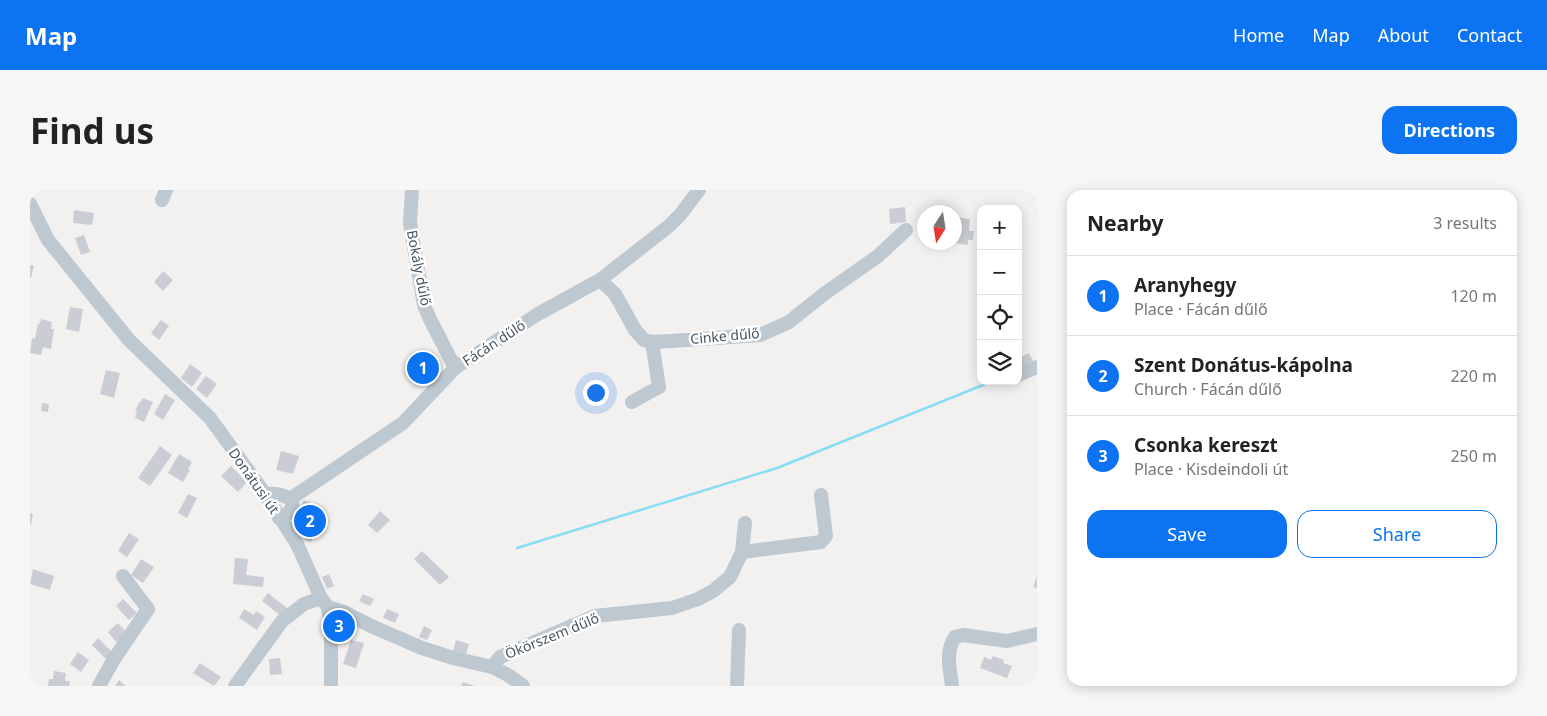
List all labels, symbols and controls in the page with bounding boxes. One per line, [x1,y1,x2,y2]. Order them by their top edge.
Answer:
text: Map [25,19,77,52]
text: Home [1233,23,1284,47]
text: Map [1312,23,1350,47]
text: About [1378,23,1429,47]
text: Contact [1457,23,1522,47]
button: Directions [1382,106,1517,154]
text: Find us [30,107,154,154]
north arrow [917,205,962,250]
map controls [977,205,1022,385]
button: + [977,205,1022,250]
text: Nearby [1087,209,1163,237]
text: 3 results [1433,212,1497,234]
street label: Bokály dűlő [403,228,436,307]
button: − [977,250,1022,295]
text: Aranyhegy [1134,272,1236,298]
text: 1 [1098,285,1108,307]
text: 120 m [1450,285,1497,307]
button: locate [977,295,1022,340]
text: Place · Fácán dűlő [1134,298,1268,320]
street label: Fácán dűlő [459,315,529,370]
street label: Cinke dűlő [690,323,760,348]
button: layers [977,340,1022,385]
pin: 1 [407,349,439,387]
text: Szent Donátus-kápolna [1134,352,1353,378]
text: 2 [1098,365,1108,387]
text: 220 m [1450,365,1497,387]
text: Church · Fácán dűlő [1134,378,1282,400]
your location [583,380,609,406]
text: Csonka kereszt [1134,432,1278,458]
street label: Donátusi út [225,444,284,518]
text: 3 [1098,445,1108,467]
text: 250 m [1450,445,1497,467]
text: Place · Kisdeindoli út [1134,458,1288,480]
pin: 2 [294,502,326,540]
button: Save [1087,510,1287,558]
button: Share [1297,510,1497,558]
pin: 3 [323,607,355,645]
street label: Ökörszem dűlő [502,608,602,663]

